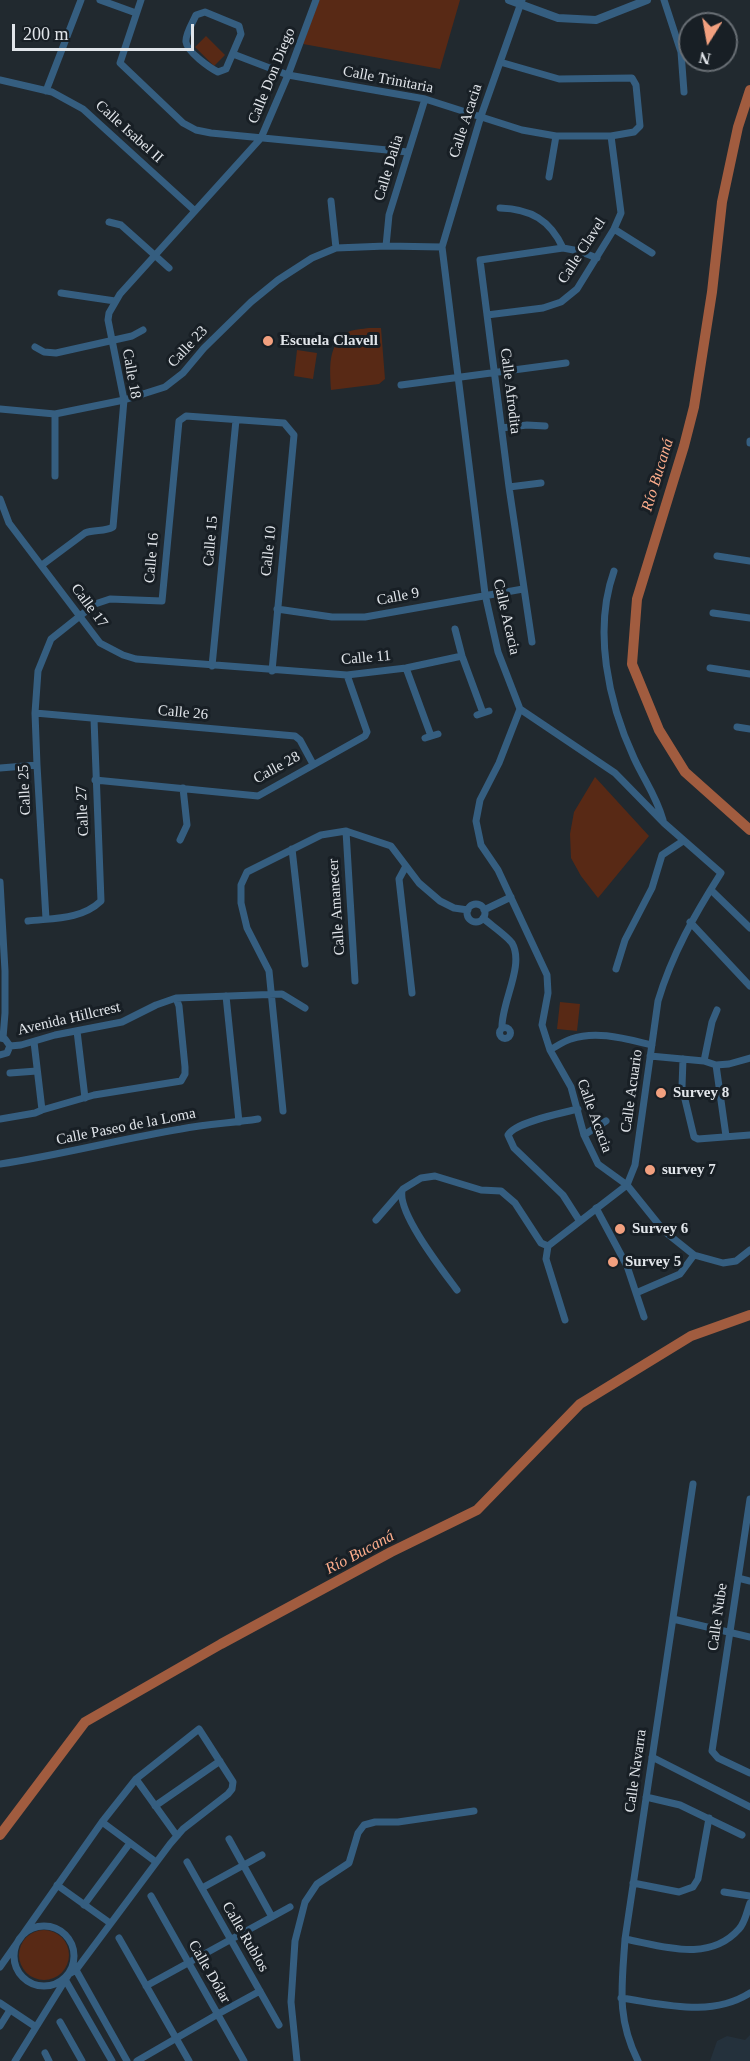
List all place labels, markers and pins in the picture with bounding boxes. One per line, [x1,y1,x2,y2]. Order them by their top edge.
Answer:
place label: Escuela Clavell [280,332,378,350]
marker: Escuela Clavell [261,334,275,348]
place label: Survey 8 [673,1084,729,1102]
marker: Survey 8 [654,1086,668,1100]
place label: survey 7 [662,1161,716,1179]
marker: survey 7 [643,1163,657,1177]
place label: Survey 6 [632,1220,688,1238]
marker: Survey 6 [613,1222,627,1236]
place label: Survey 5 [625,1253,681,1271]
marker: Survey 5 [606,1255,620,1269]

